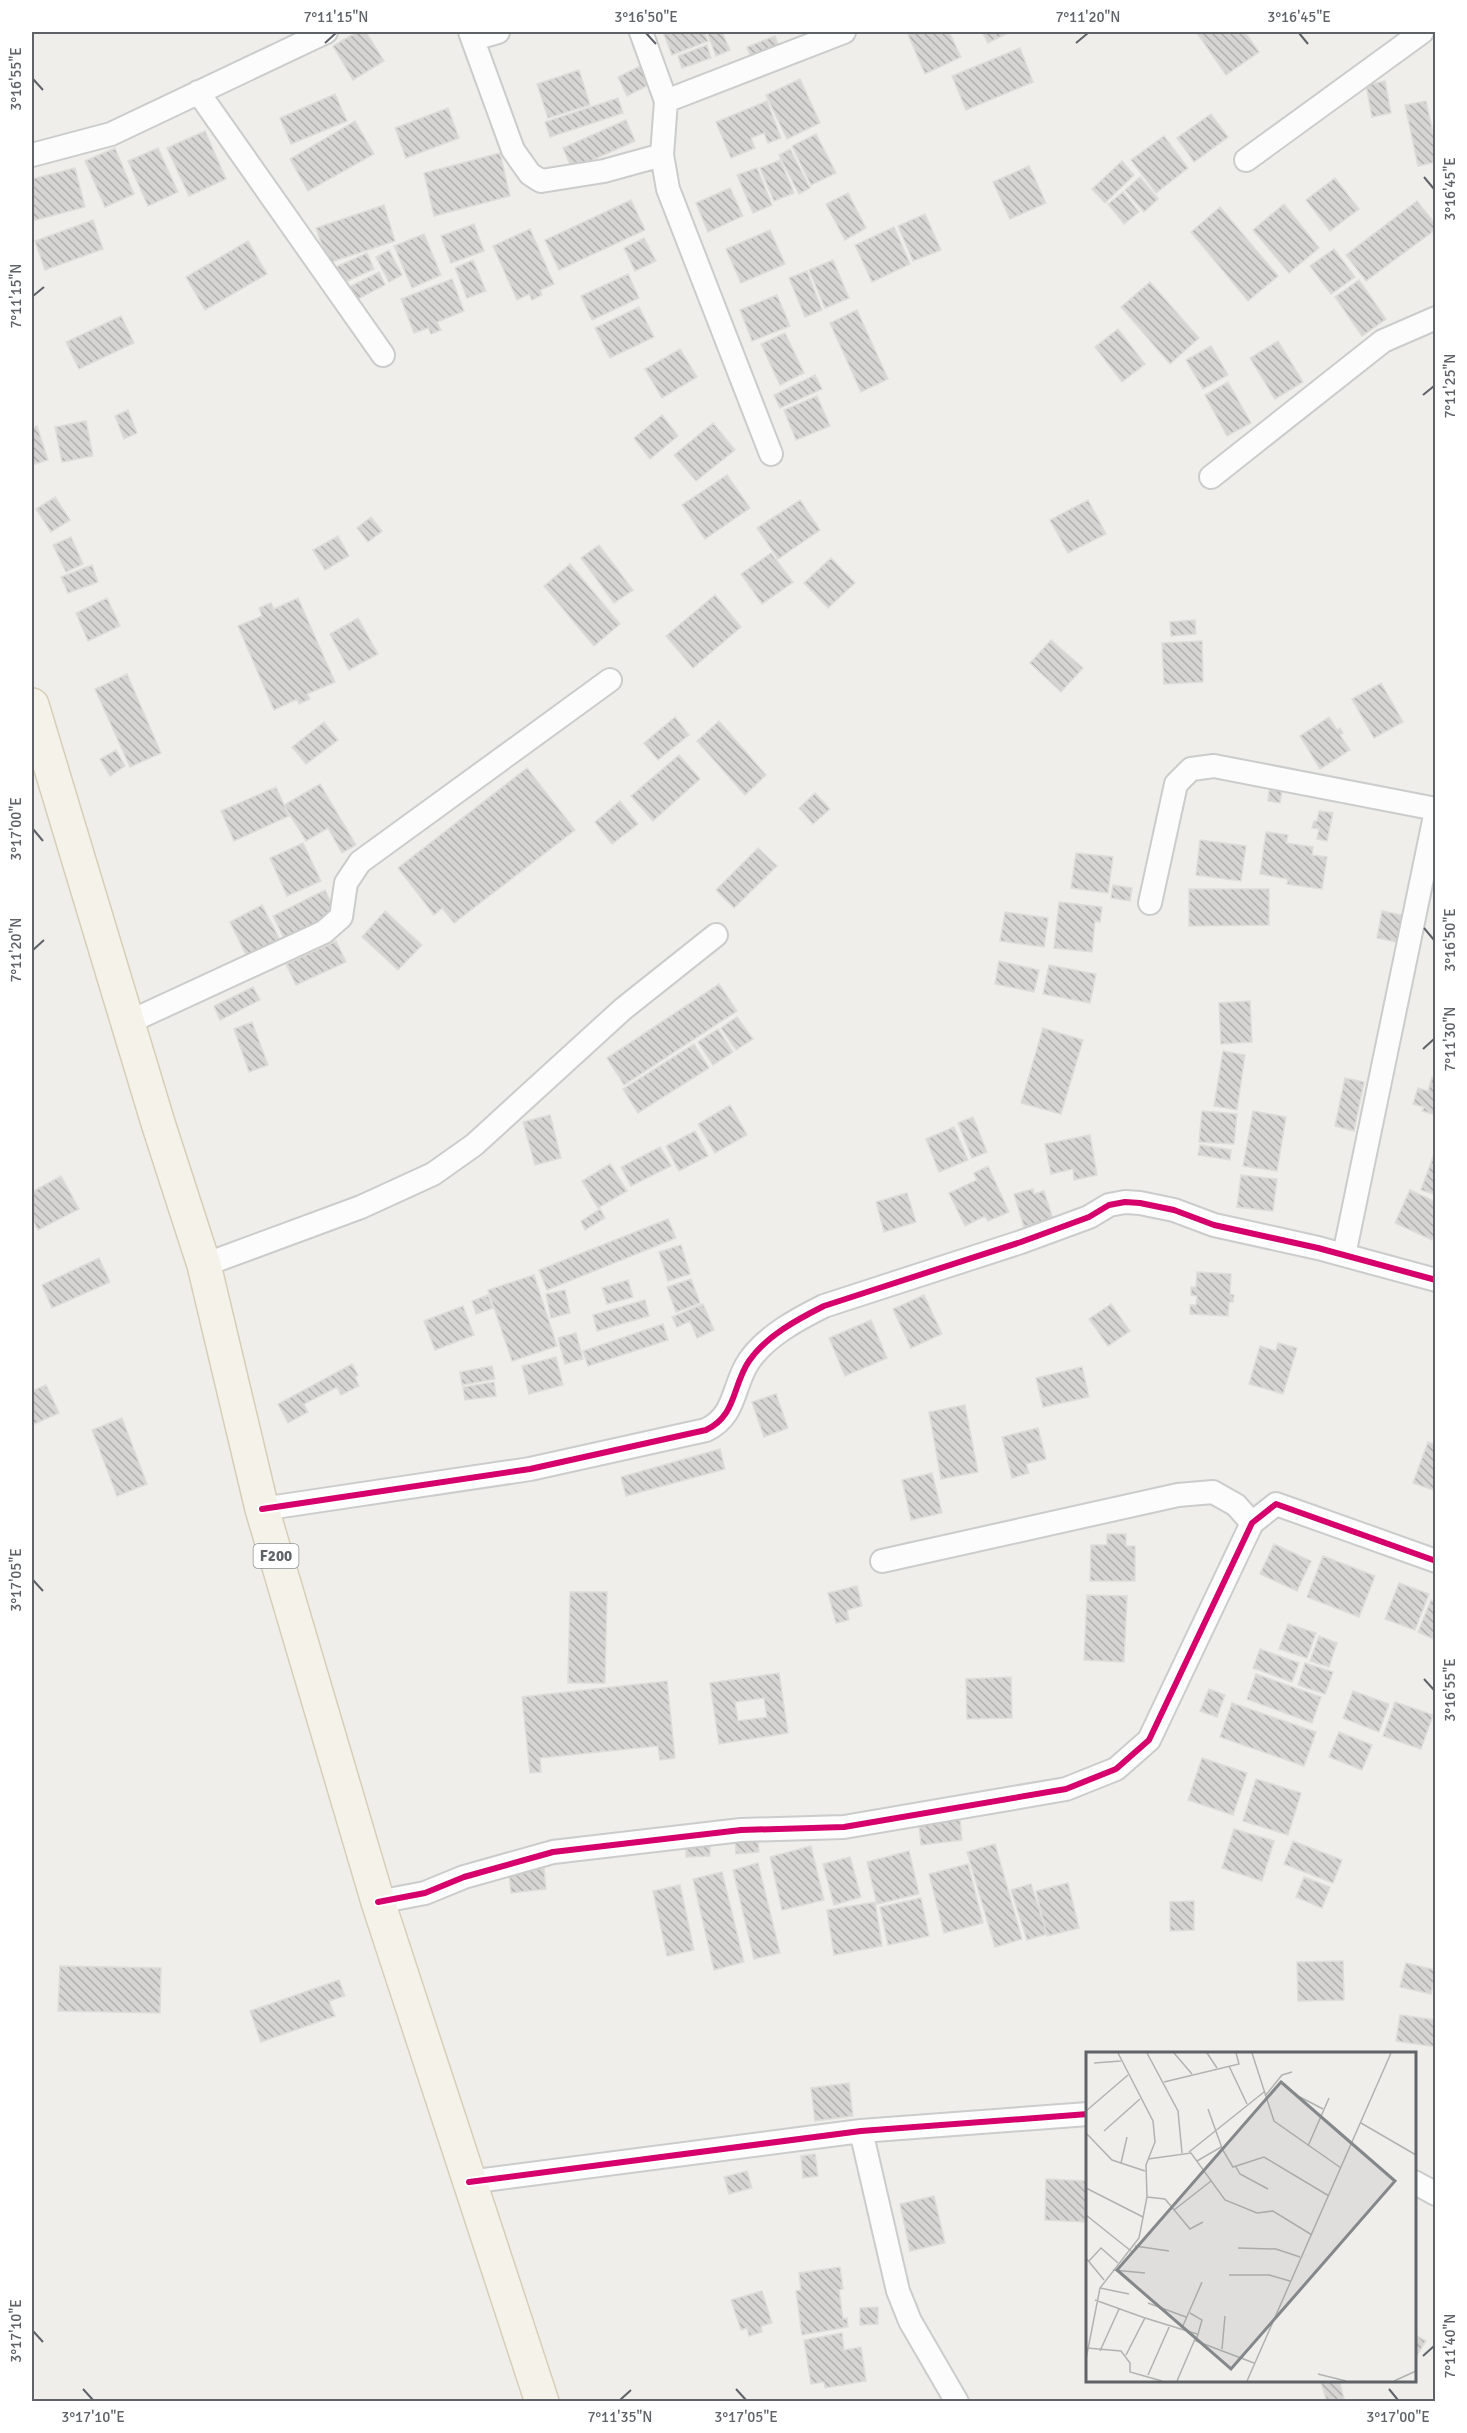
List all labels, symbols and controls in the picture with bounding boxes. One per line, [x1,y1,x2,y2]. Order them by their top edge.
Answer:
text: 7°11'15"N [303,8,369,26]
text: 3°16'50"E [614,8,678,26]
text: 7°11'20"N [1055,8,1121,26]
text: 3°16'45"E [1267,8,1331,26]
text: 3°16'55"E [7,47,25,111]
text: 3°16'45"E [1441,157,1459,221]
text: 7°11'15"N [7,263,25,329]
text: 7°11'25"N [1441,353,1459,419]
text: 3°17'00"E [7,797,25,861]
text: 3°16'50"E [1441,908,1459,972]
text: 7°11'20"N [7,917,25,983]
text: 7°11'30"N [1441,1006,1459,1072]
road number: F200 [254,1544,298,1568]
text: 3°17'05"E [7,1548,25,1612]
text: 3°16'55"E [1441,1658,1459,1722]
inset map [1086,2052,1416,2382]
text: 3°17'10"E [7,2299,25,2363]
text: 7°11'40"N [1441,2313,1459,2379]
text: 3°17'10"E [61,2408,125,2426]
text: 7°11'35"N [587,2408,653,2426]
text: 3°17'05"E [714,2408,778,2426]
text: 3°17'00"E [1366,2408,1430,2426]

